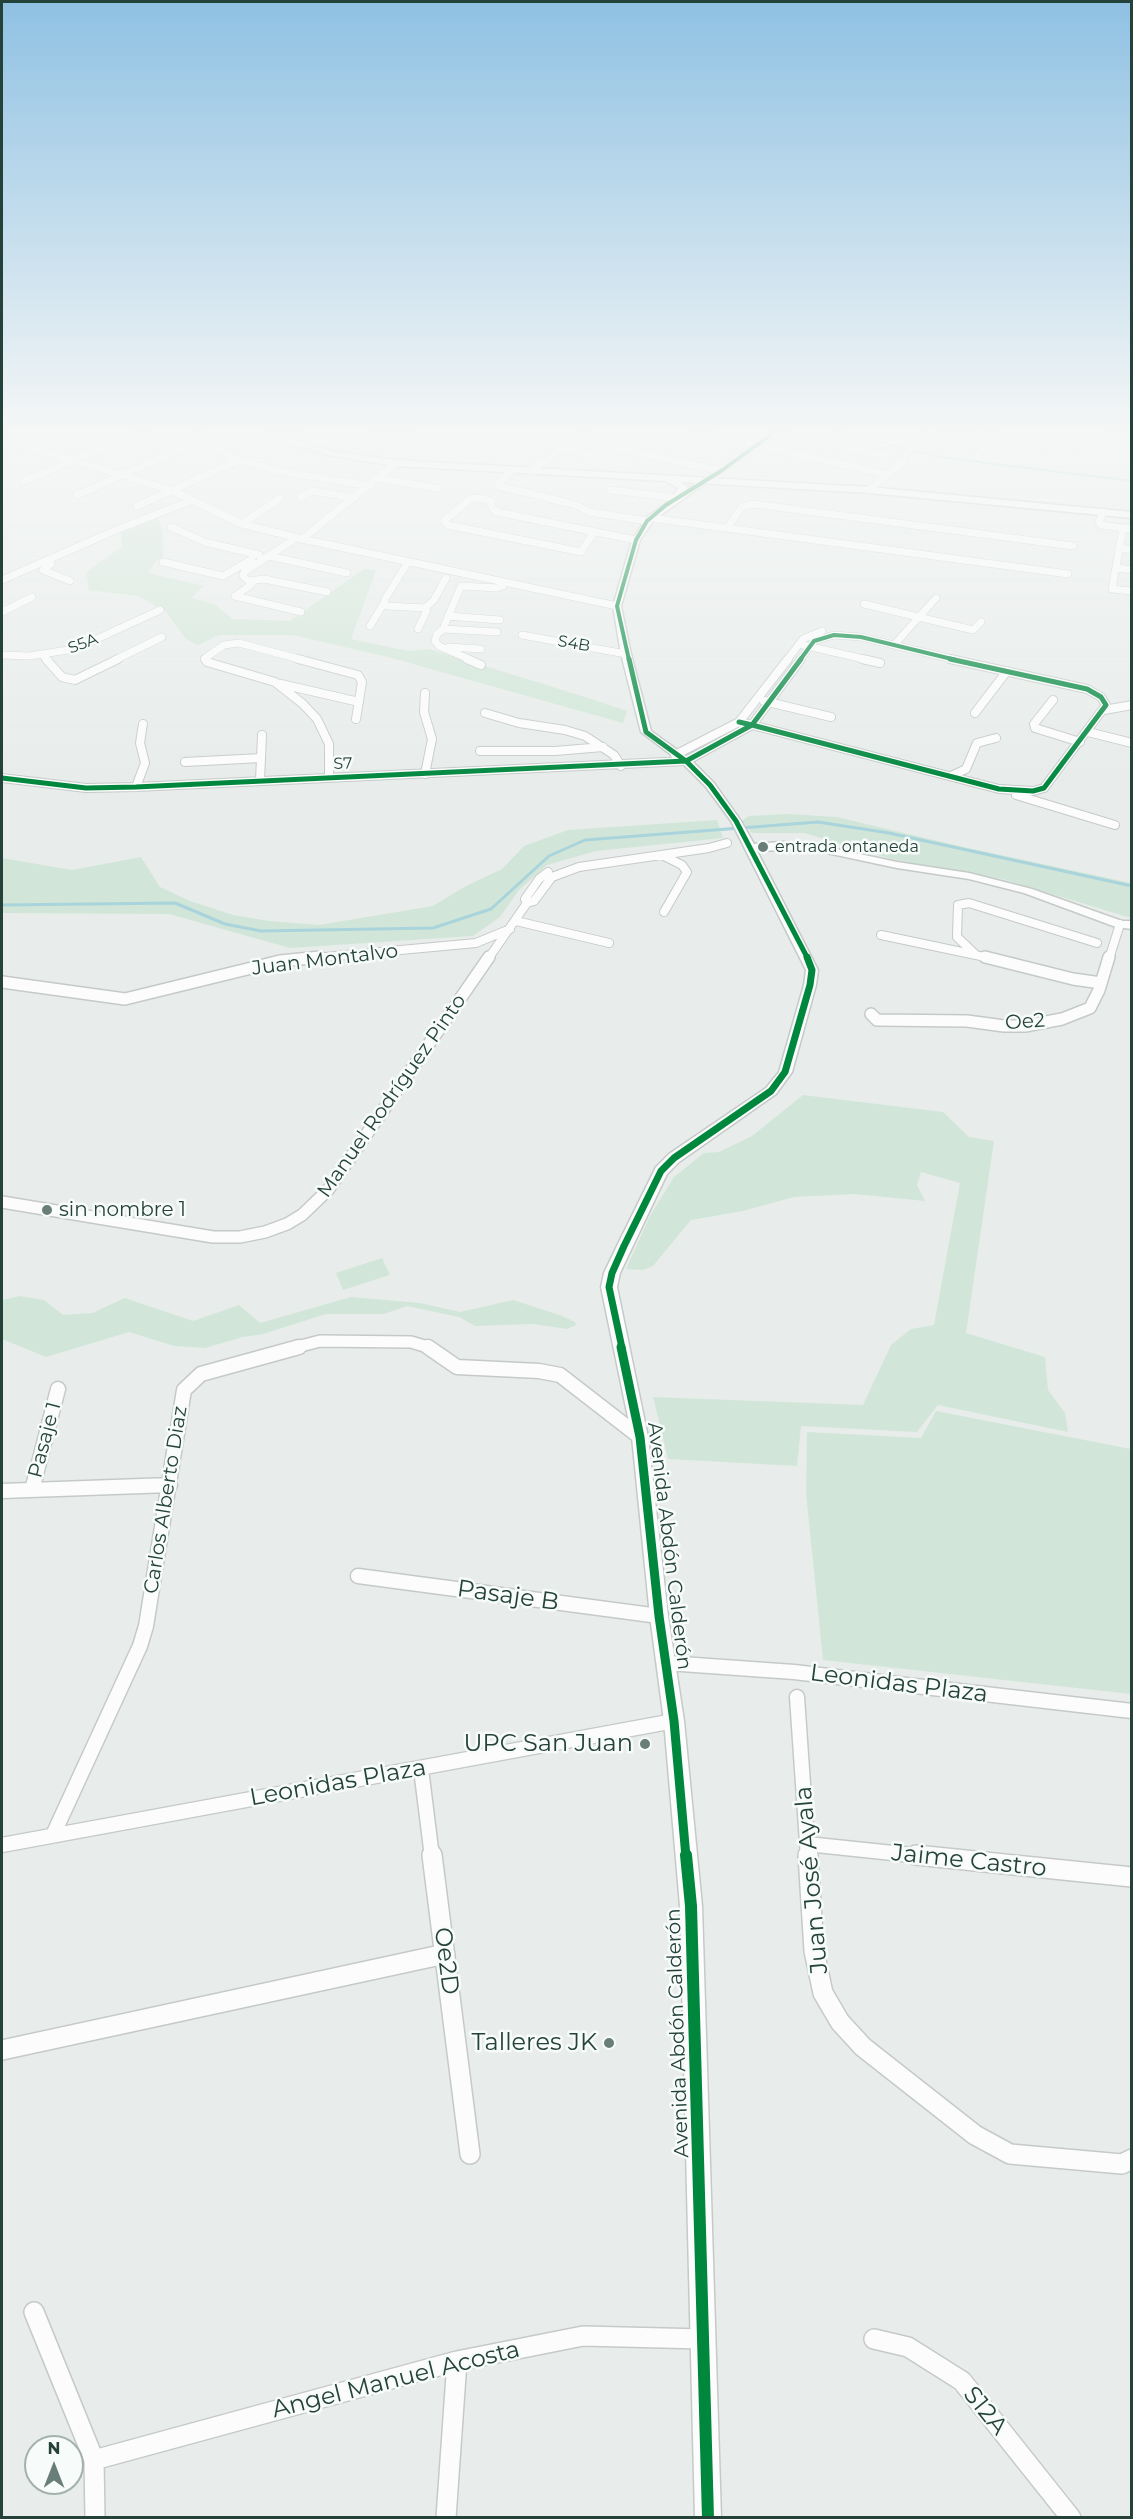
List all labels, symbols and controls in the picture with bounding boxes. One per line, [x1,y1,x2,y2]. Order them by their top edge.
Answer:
street label: S5A [65,630,101,658]
street label: S4B [556,632,592,656]
street label: S7 [333,754,353,774]
place label: entrada ontaneda [775,837,919,857]
marker: entrada ontaneda [756,840,770,854]
street label: Juan Montalvo [251,939,399,981]
street label: Manuel Rodríguez Pinto [313,990,471,1202]
street label: Oe2 [1004,1009,1046,1035]
place label: sin nombre 1 [59,1198,186,1222]
marker: sin nombre 1 [40,1203,54,1217]
street label: Pasaje 1 [23,1399,67,1481]
street label: Carlos Alberto Diaz [139,1404,193,1596]
street label: Avenida Abdón Calderón [642,1421,696,1671]
street label: Pasaje B [455,1575,561,1617]
street label: Leonidas Plaza [808,1659,990,1709]
place label: UPC San Juan [463,1730,633,1758]
marker: UPC San Juan [638,1737,652,1751]
street label: Leonidas Plaza [247,1753,429,1813]
street label: Juan José Ayala [789,1785,835,1975]
street label: Jaime Castro [890,1839,1048,1883]
street label: Avenida Abdón Calderón [662,1908,694,2158]
street label: Oe2D [428,1926,464,1996]
place label: Talleres JK [471,2029,597,2057]
marker: Talleres JK [602,2036,616,2050]
street label: Angel Manuel Acosta [269,2335,523,2425]
street label: S12A [957,2381,1013,2441]
north arrow [24,2435,84,2495]
text: N [48,2439,60,2458]

